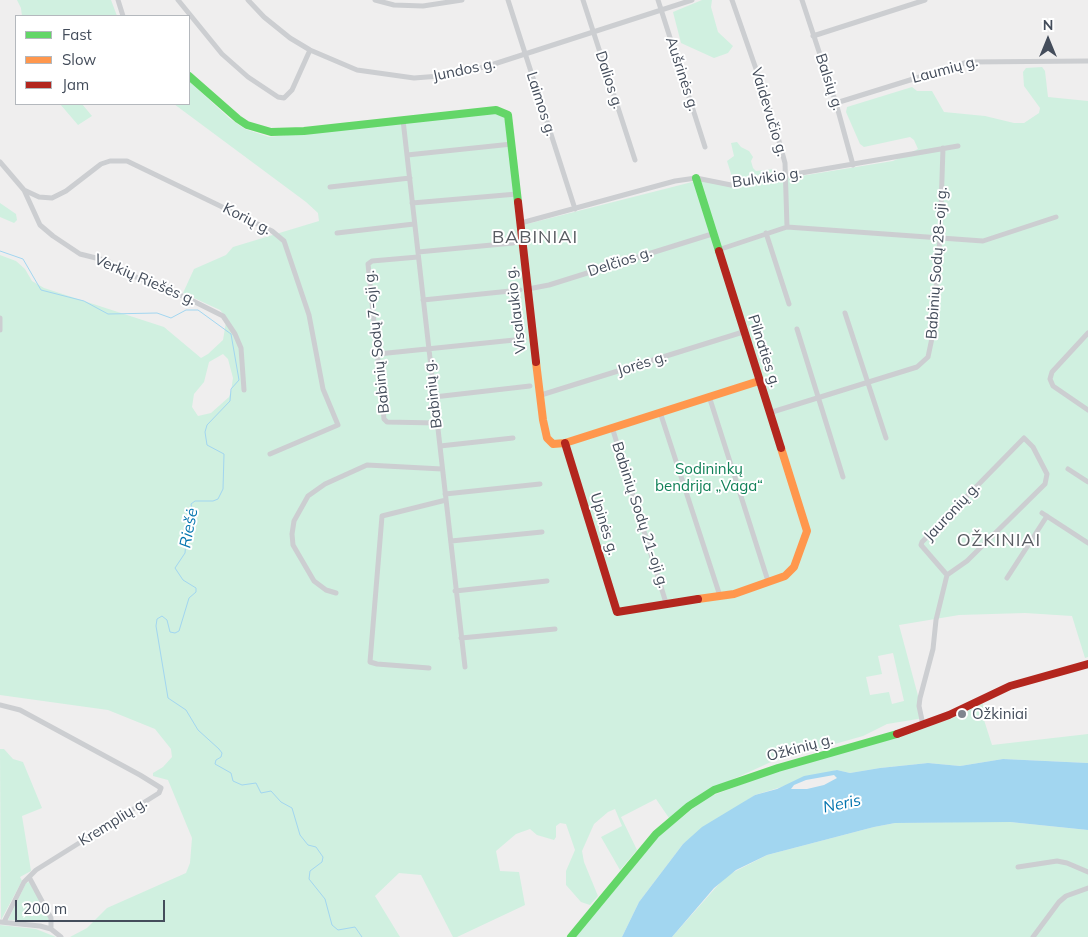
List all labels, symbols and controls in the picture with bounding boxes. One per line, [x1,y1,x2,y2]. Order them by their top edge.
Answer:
legend [15,15,190,105]
north arrow [1023,15,1073,65]
text: N [1043,16,1053,34]
text: Fast [62,25,92,44]
street label: Aušrinės g. [662,35,702,113]
street label: Dalios g. [591,49,627,111]
text: Slow [62,50,96,69]
street label: Balsių g. [811,51,847,113]
street label: Laumių g. [910,53,980,87]
street label: Jundos g. [431,55,497,85]
street label: Vaidevučio g. [747,65,791,159]
street label: Laimos g. [522,70,560,138]
text: Jam [62,75,89,94]
street label: Bulvikio g. [731,164,803,192]
street label: Babinių Sodų 28-oji g. [923,186,951,340]
street label: Korių g. [220,199,274,239]
district label: BABINIAI [491,227,579,249]
street label: Delčios g. [586,243,654,281]
street label: Verkių Riešės g. [92,251,198,309]
street label: Visalaukio g. [502,265,530,355]
street label: Babinių Sodų 7-oji g. [361,269,393,415]
street label: Pilnaties g. [744,312,784,390]
street label: Jorės g. [615,348,669,380]
street label: Babinių g. [420,359,446,429]
street label: Babinių Sodų 21-oji g. [608,440,672,590]
park label: Sodininkų bendrija „Vaga“ [655,460,763,495]
street label: Jauronių g. [920,479,984,545]
street label: Upinės g. [586,491,622,557]
water label: Riešė [176,506,202,550]
district label: OŽKINIAI [956,530,1042,552]
place label: Ožkiniai [972,705,1028,723]
marker: Ožkiniai [956,708,968,720]
street label: Ožkinių g. [765,730,835,766]
water label: Neris [821,791,863,817]
street label: Kremplių g. [75,794,151,850]
scale bar [18,890,168,922]
text: 200 m [23,899,67,918]

